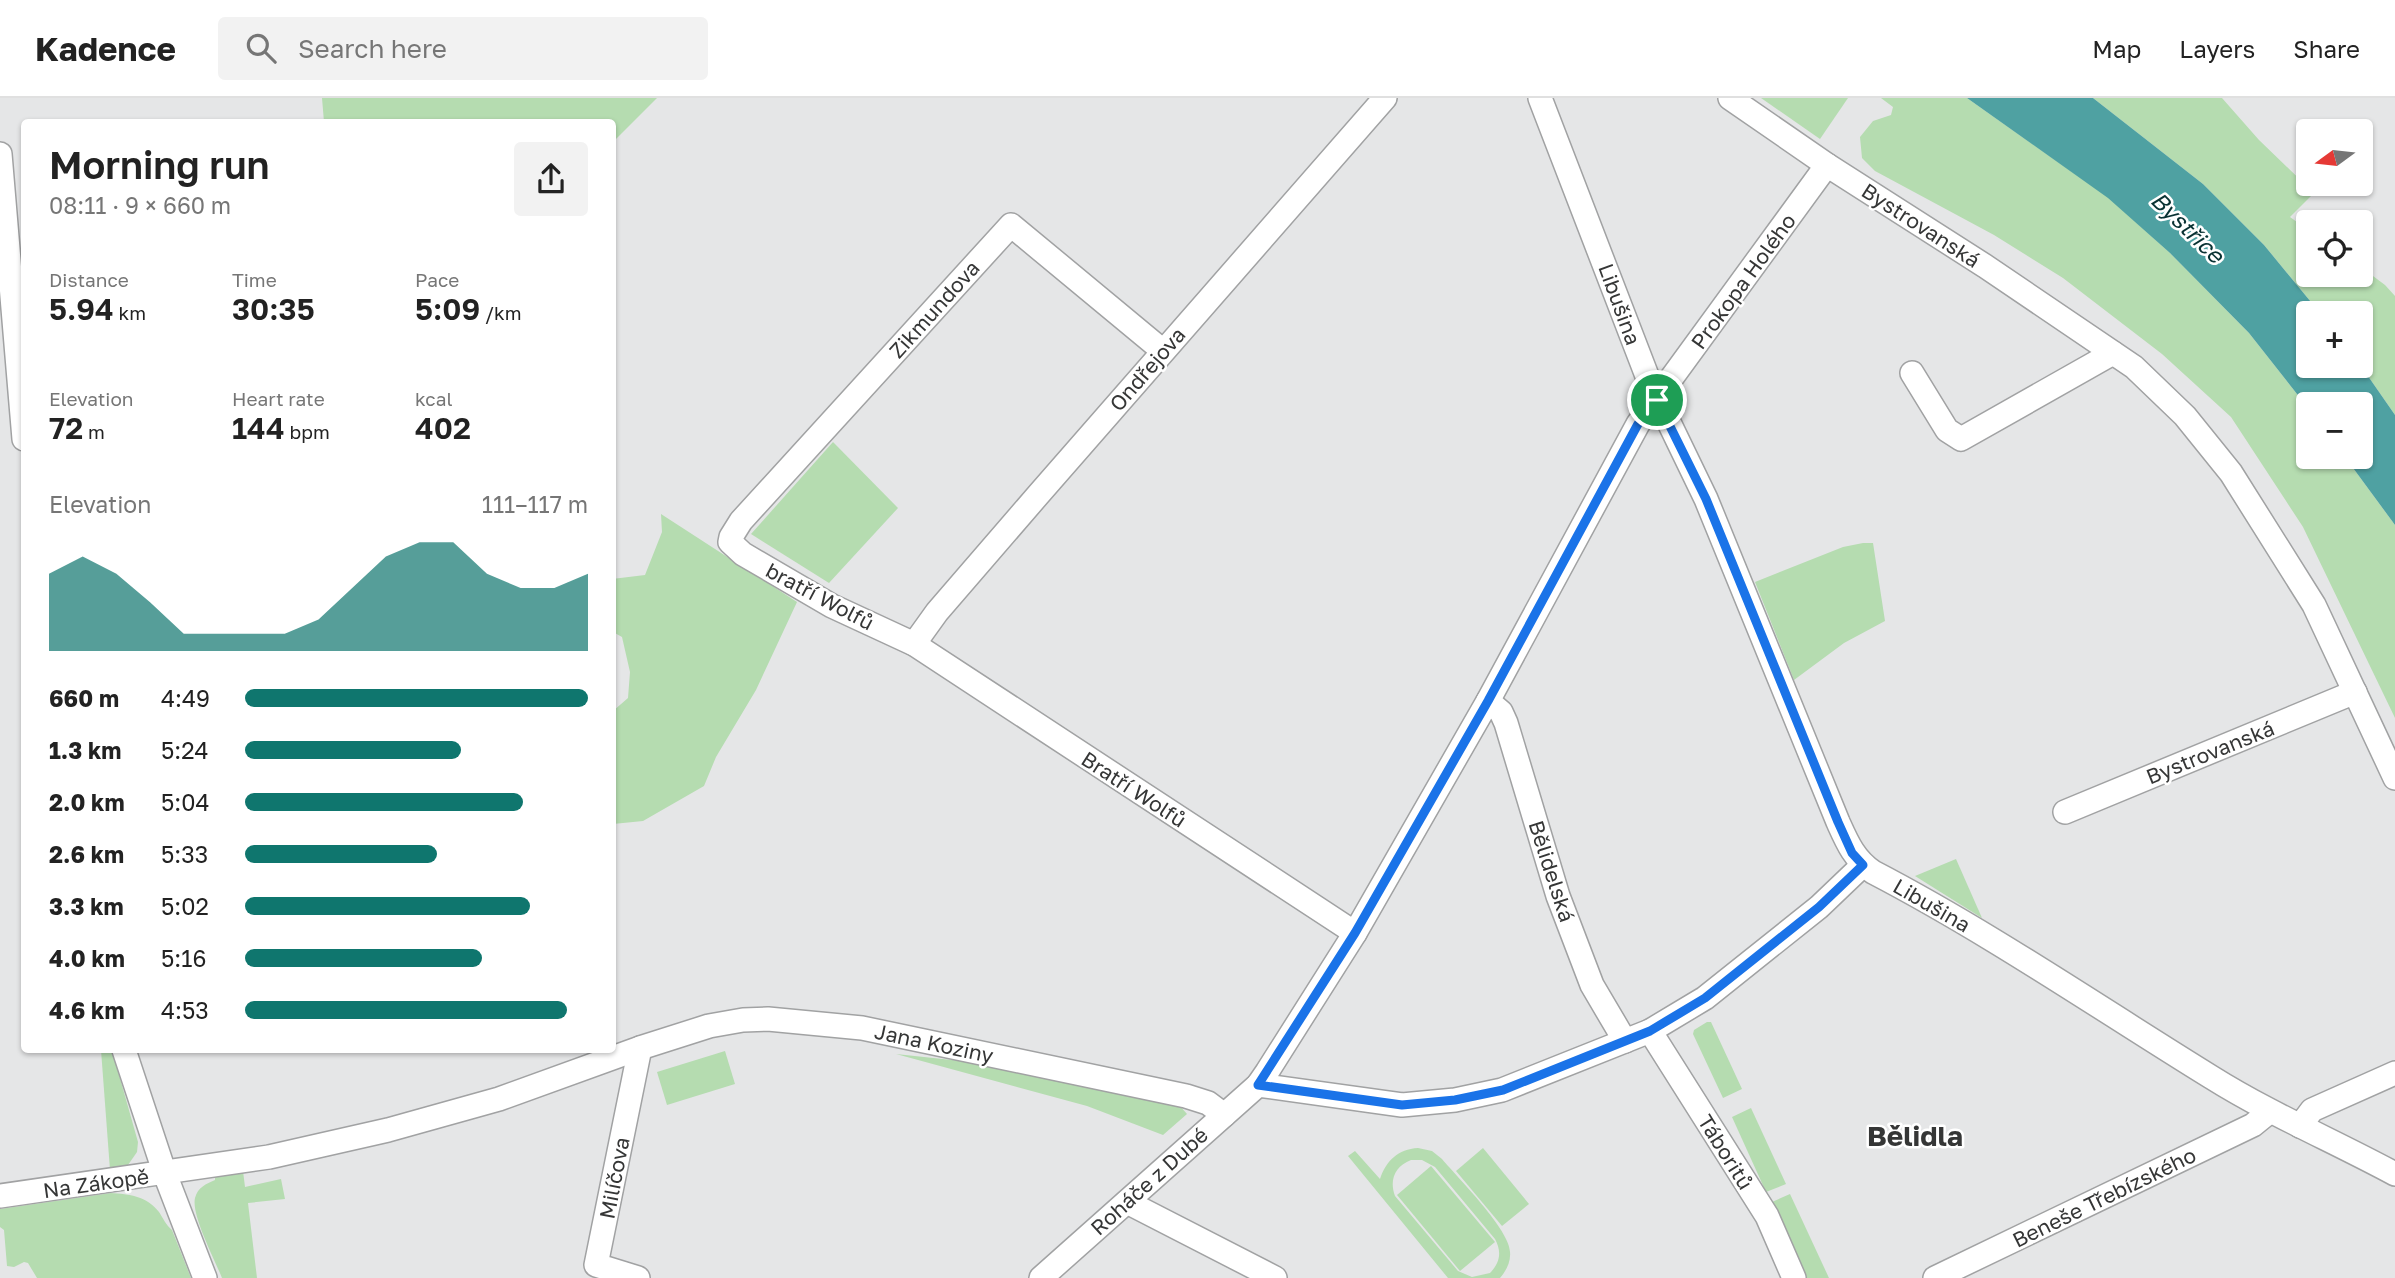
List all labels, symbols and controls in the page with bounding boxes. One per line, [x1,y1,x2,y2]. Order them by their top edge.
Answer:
search box [218,17,708,80]
text: Kadence [35,29,176,68]
icon: search [242,29,280,67]
text: Search here [298,33,447,64]
text: Map [2092,34,2141,63]
text: Layers [2179,34,2255,63]
text: Share [2293,34,2360,63]
north arrow [2296,119,2373,196]
map controls [2296,119,2373,469]
text: Morning run [49,142,270,187]
button: share [514,142,588,216]
street label: Bystrovanská [1857,177,1985,273]
water label: Bystřice [2146,186,2231,270]
text: 08:11 · 9 × 660 m [49,191,231,219]
street label: Prokopa Holého [1685,208,1801,354]
button: locate [2296,210,2373,287]
street label: Zikmundova [883,255,985,363]
street label: Libušina [1593,260,1647,348]
text: Distance [49,268,129,291]
text: Time [232,268,277,291]
text: Pace [415,268,459,291]
text: 5.94 [49,291,114,327]
text: 30:35 [232,291,315,327]
text: 5:09 [415,291,480,327]
text: km [114,301,146,324]
text: /km [480,301,522,324]
button: + [2296,301,2373,378]
street label: Ondřejova [1104,322,1190,416]
pin [1627,370,1687,430]
icon: arrive [1638,381,1676,419]
text: Elevation [49,387,134,410]
text: Heart rate [232,387,325,410]
text: kcal [415,387,453,410]
button: − [2296,392,2373,469]
text: 72 [49,410,83,446]
text: 144 [232,410,285,446]
text: 402 [415,410,471,446]
text: m [83,420,105,443]
text: bpm [285,420,330,443]
text: Elevation [49,490,151,518]
text: 111–117 m [482,490,588,518]
street label: bratří Wolfů [762,557,878,635]
text: 660 m [49,684,119,712]
text: 4:49 [161,684,210,712]
street label: Bystrovanská [2142,714,2278,790]
text: 1.3 km [49,736,121,764]
text: 5:24 [161,736,209,764]
street label: Bratří Wolfů [1077,745,1191,833]
text: 2.0 km [49,788,125,816]
text: 5:04 [161,788,210,816]
street label: Bělidelská [1523,817,1581,925]
text: 2.6 km [49,840,124,868]
text: 5:33 [161,840,208,868]
street label: Libušina [1889,873,1975,937]
text: 3.3 km [49,892,124,920]
text: 5:02 [161,892,209,920]
text: 4.0 km [49,944,125,972]
text: 5:16 [161,944,206,972]
text: 4.6 km [49,996,125,1024]
text: 4:53 [161,996,209,1024]
street label: Jana Koziny [872,1018,996,1068]
street label: Táboritů [1693,1110,1759,1194]
district label: Bělidla [1867,1119,1963,1152]
street label: Roháče z Dubé [1085,1122,1213,1240]
street label: Milíčova [593,1135,635,1221]
street label: Beneše Třebízského [2008,1141,2200,1253]
street label: Na Zákopě [41,1163,151,1203]

